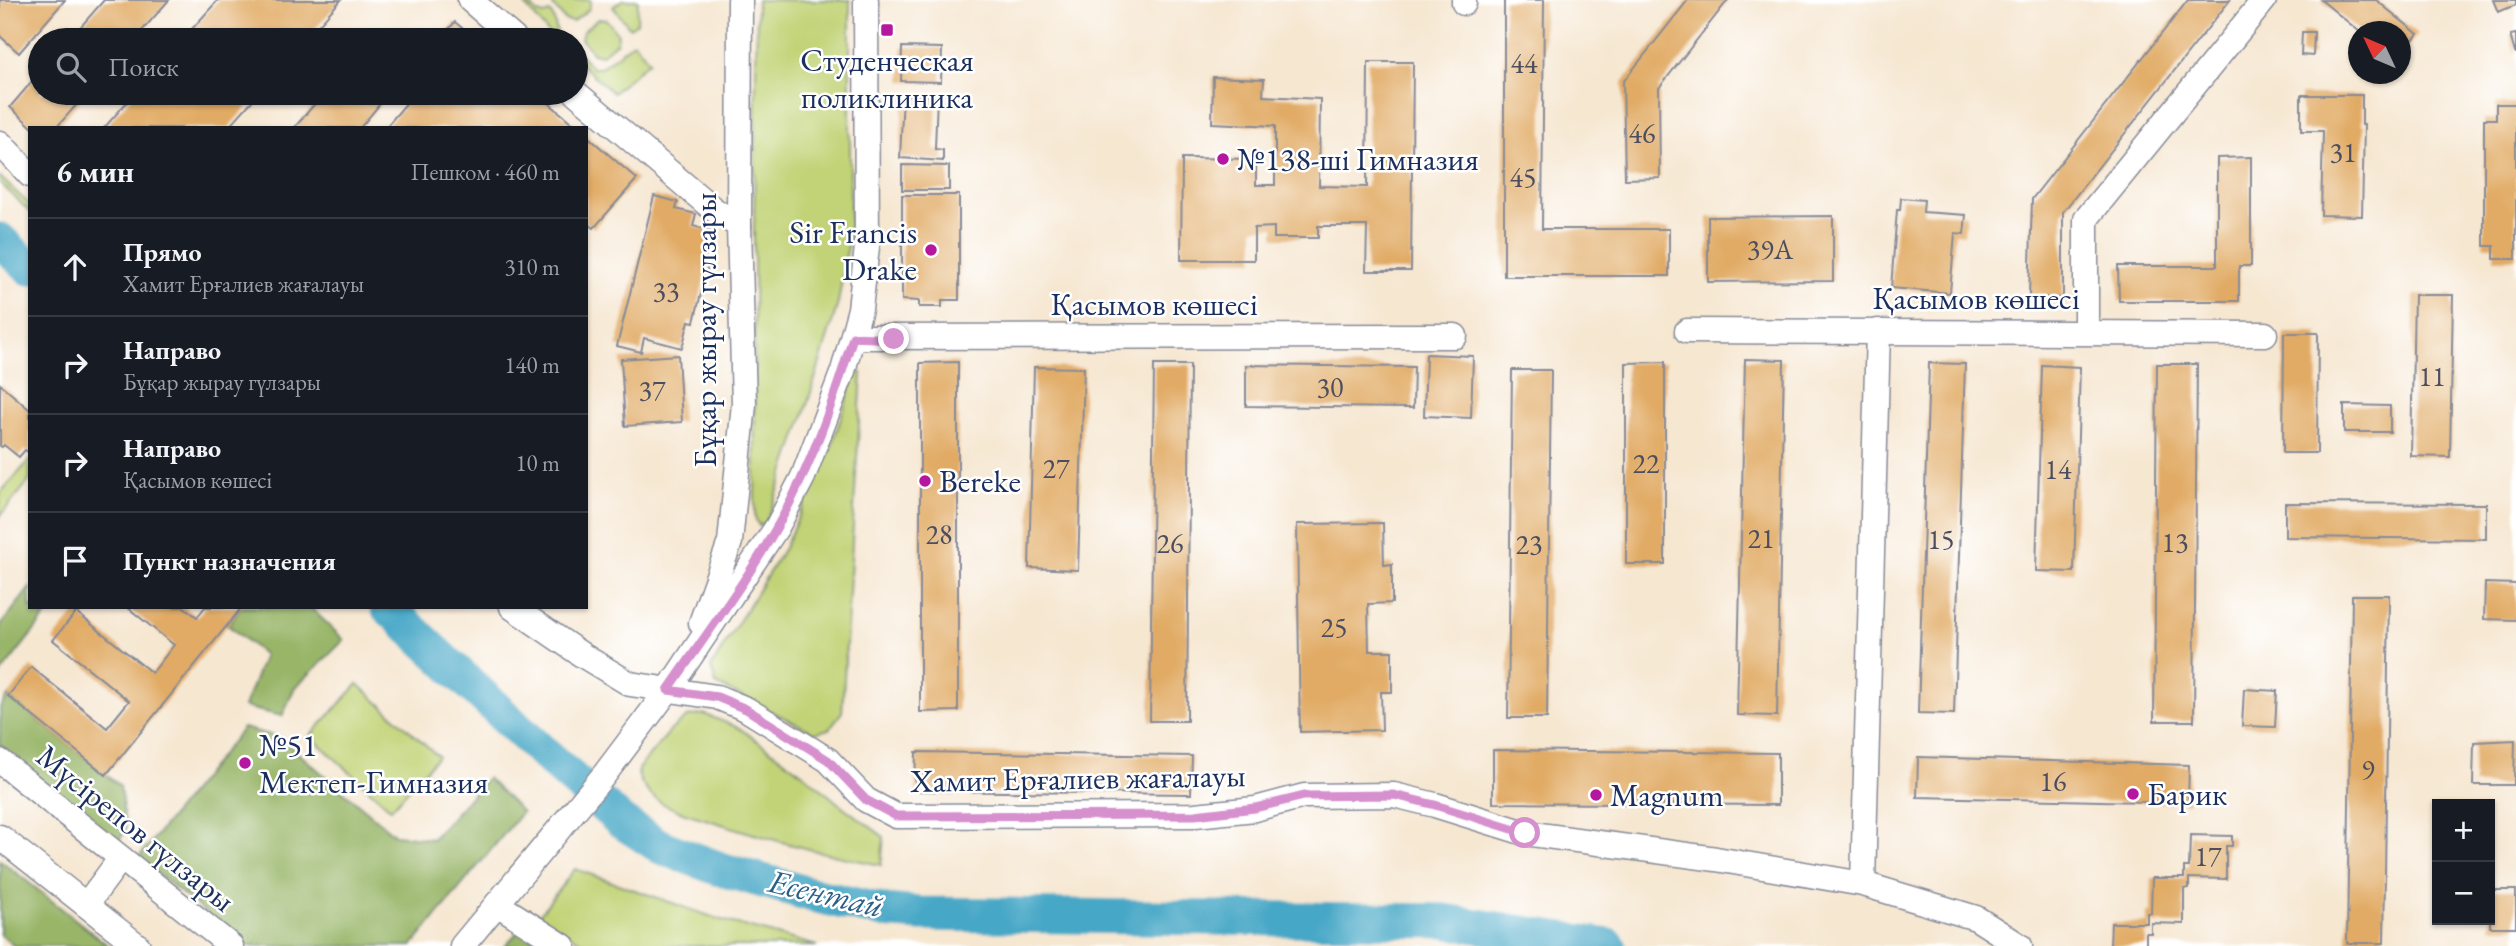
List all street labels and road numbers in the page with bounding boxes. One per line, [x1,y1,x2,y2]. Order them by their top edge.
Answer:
street label: Бұқар жырау гүлзары [684,192,726,468]
street label: Қасымов көшесі [1872,277,2080,319]
street label: Қасымов көшесі [1050,283,1258,325]
street label: Мүсірепов гүлзары [28,735,244,921]
street label: Хамит Ерғалиев жағалауы [909,754,1246,802]

